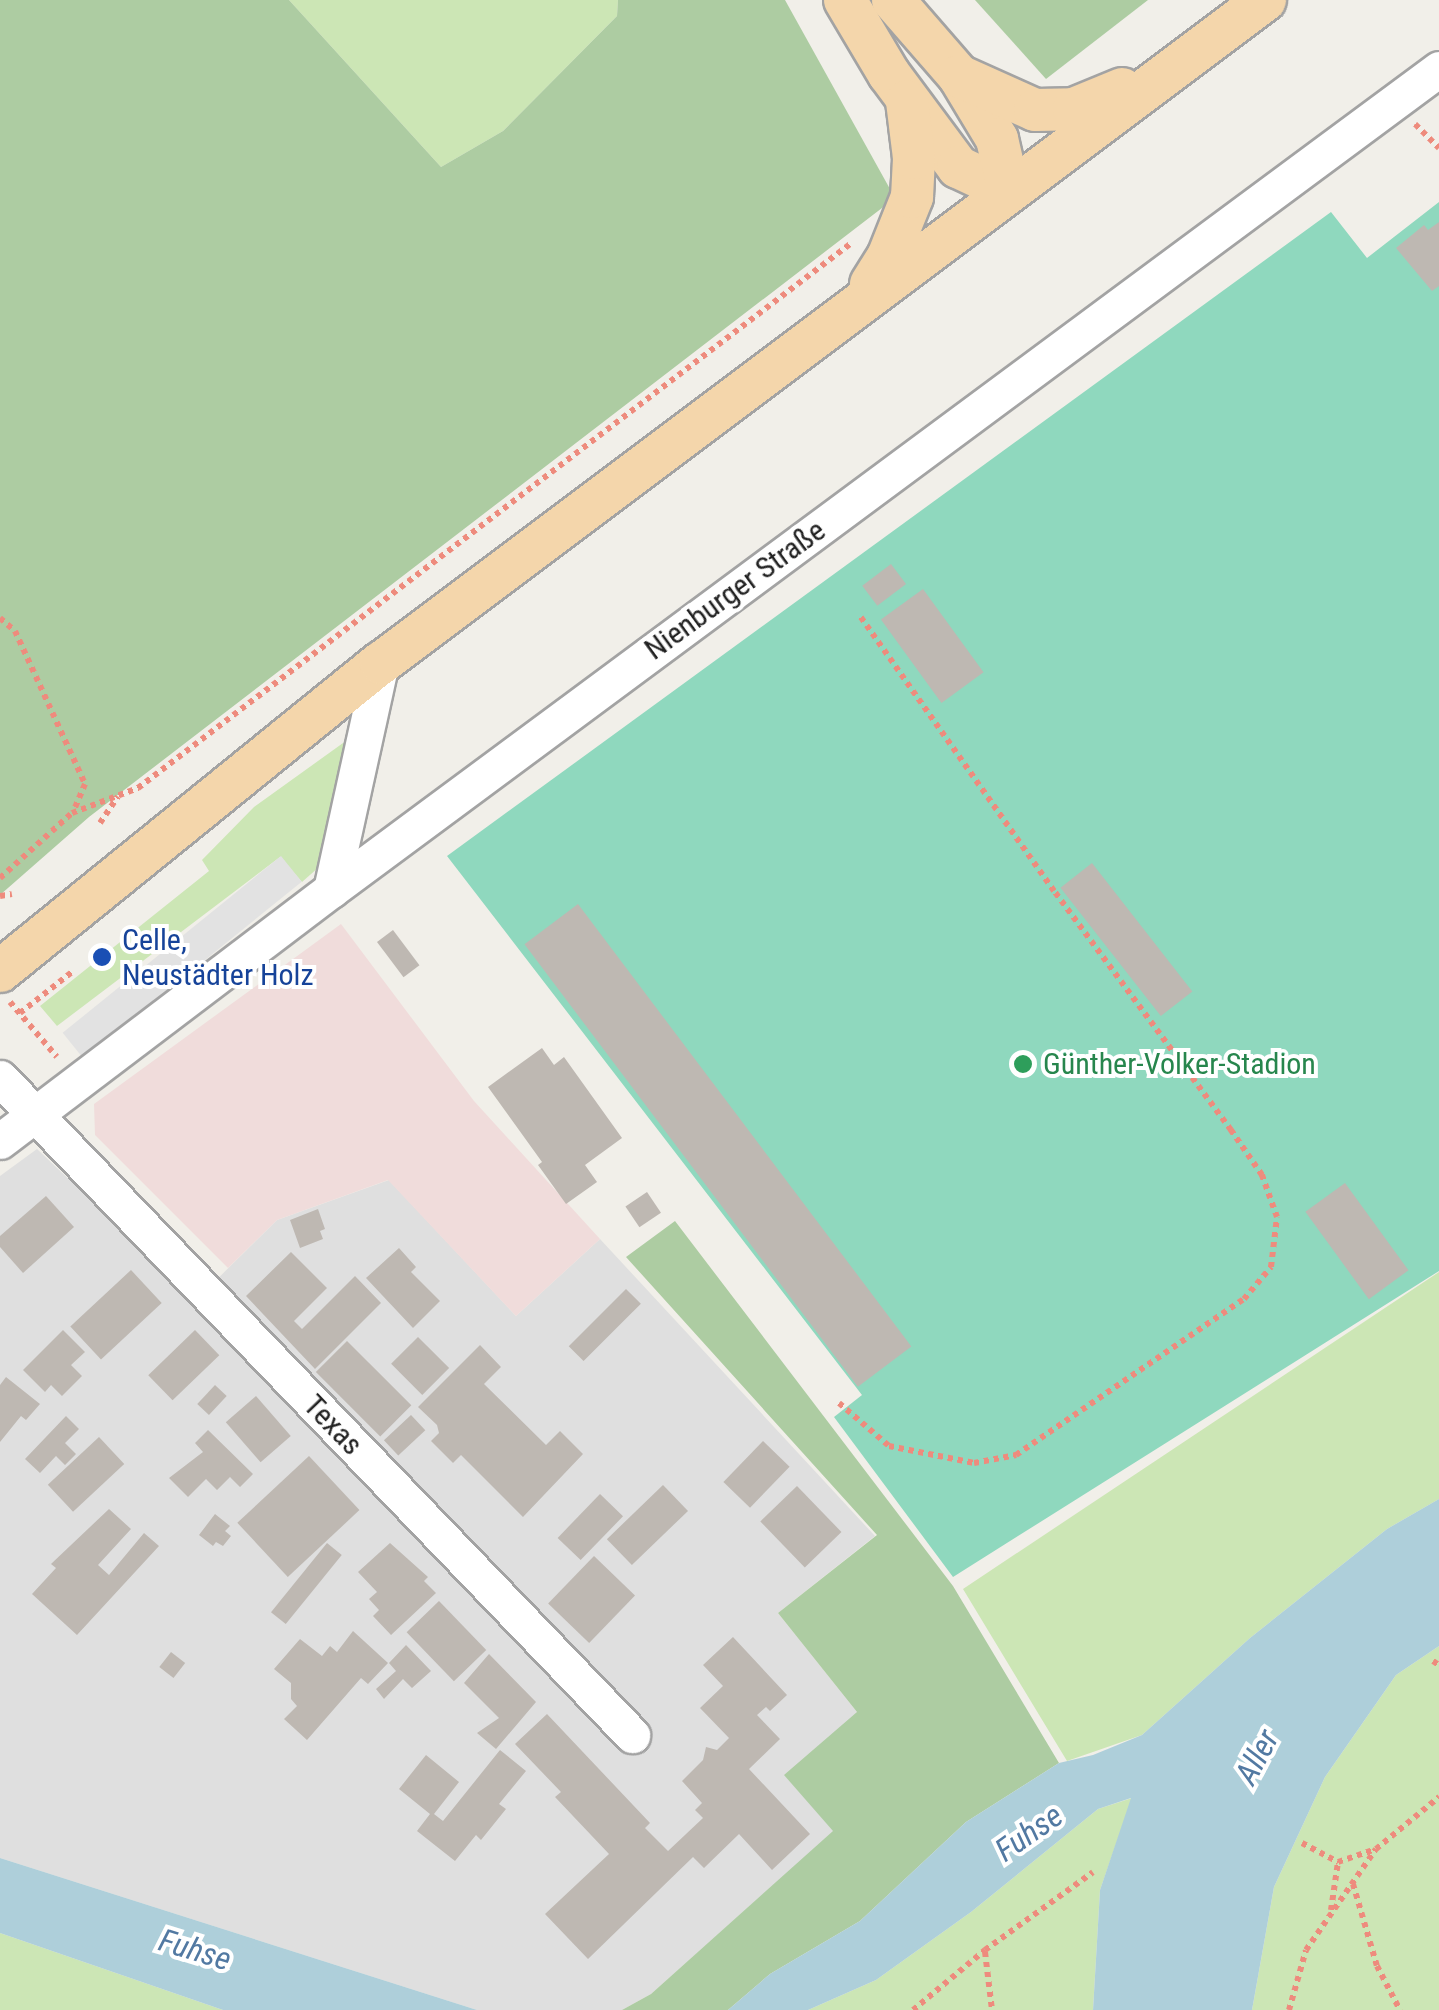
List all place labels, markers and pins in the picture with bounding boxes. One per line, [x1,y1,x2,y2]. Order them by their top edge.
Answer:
place label: Celle, Neustädter Holz [122,922,314,992]
marker: Celle, Neustädter Holz [91,946,113,968]
place label: Günther-Volker-Stadion [1043,1046,1316,1082]
marker: Günther-Volker-Stadion [1012,1053,1034,1075]

